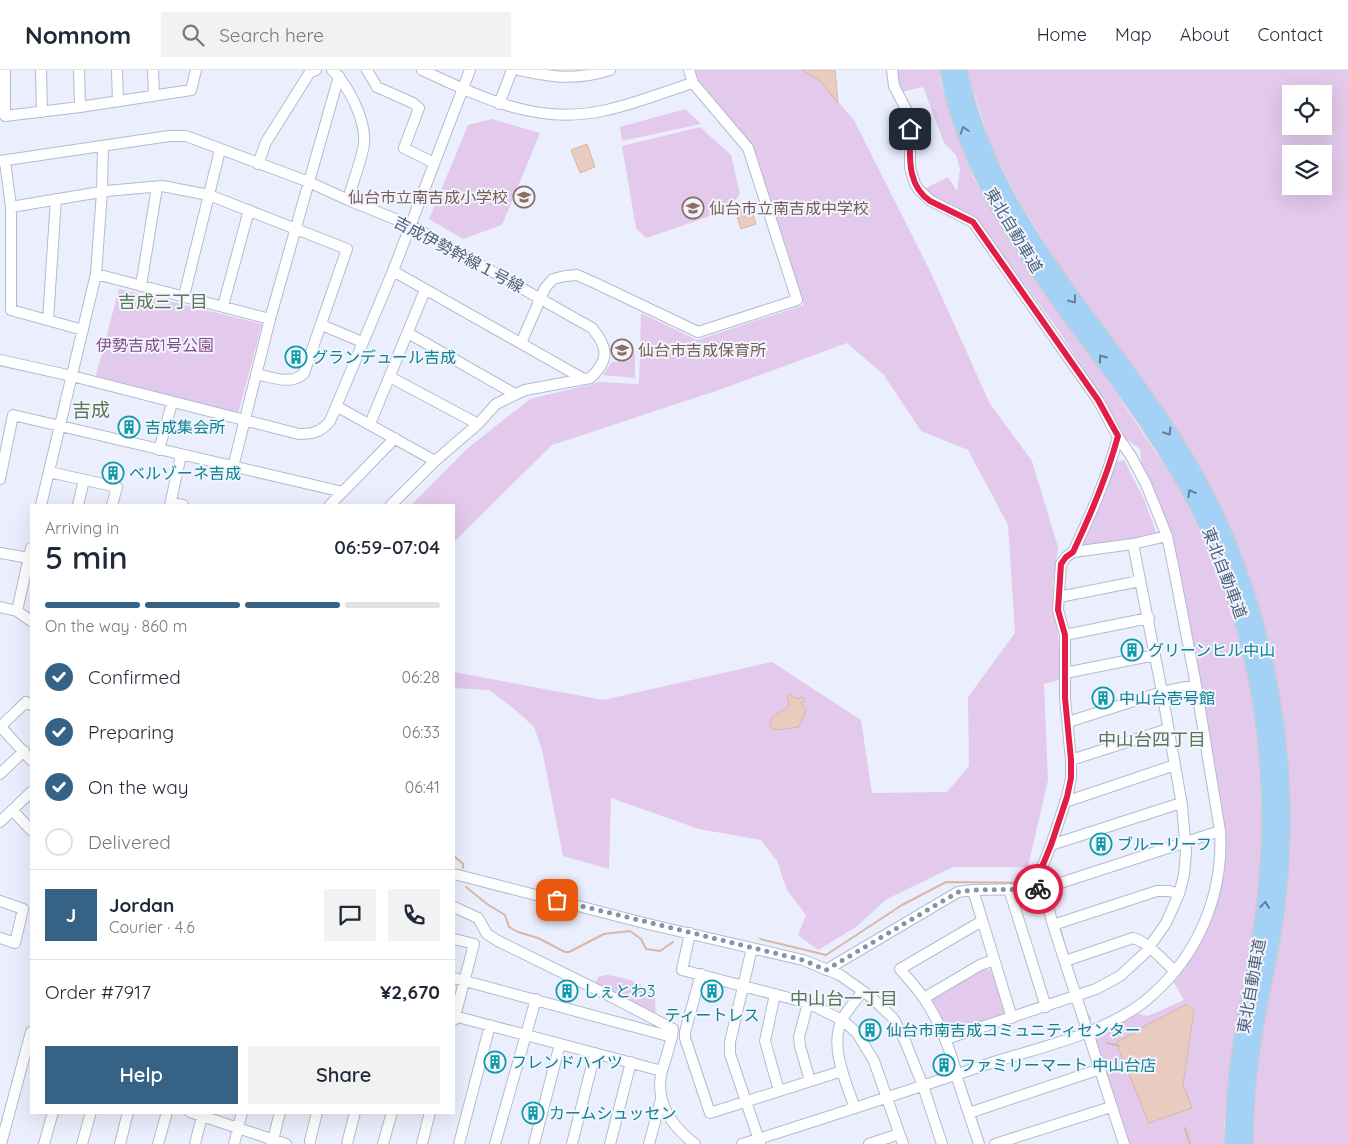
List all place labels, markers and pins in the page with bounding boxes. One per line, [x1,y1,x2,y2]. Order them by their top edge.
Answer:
pin [889,108,931,150]
school or university icon: 仙台市立南吉成小学校 [512,185,536,209]
place label: 仙台市立南吉成小学校 [348,187,508,207]
school or university icon: 仙台市立南吉成中学校 [681,196,705,220]
place label: 仙台市立南吉成中学校 [709,198,869,218]
school or university icon: 仙台市吉成保育所 [610,338,634,362]
place label: 仙台市吉成保育所 [638,340,766,360]
building icon: グランデュール吉成 [284,345,308,369]
place label: グランデュール吉成 [312,347,456,367]
building icon: 吉成集会所 [117,415,141,439]
place label: 吉成集会所 [145,417,225,437]
building icon: ベルゾーネ吉成 [101,461,125,485]
place label: ベルゾーネ吉成 [129,463,241,483]
building icon: グリーンヒル中山 [1120,638,1144,662]
place label: グリーンヒル中山 [1148,640,1275,660]
building icon: 中山台壱号館 [1091,686,1115,710]
place label: 中山台壱号館 [1119,688,1215,708]
building icon: ブルーリーフ [1089,832,1113,856]
place label: ブルーリーフ [1117,834,1212,854]
pin [536,879,578,921]
building icon: しぇとわ3 [555,979,579,1003]
building icon: ティートレス [700,979,724,1003]
place label: しぇとわ3 [583,981,655,1001]
place label: ティートレス [664,1005,760,1025]
building icon: 仙台市南吉成コミュニティセンター [858,1018,882,1042]
place label: 仙台市南吉成コミュニティセンター [886,1020,1141,1040]
building icon: フレンドハイツ [483,1050,507,1074]
place label: フレンドハイツ [511,1052,623,1072]
building icon: ファミリーマート 中山台店 [932,1053,956,1077]
place label: ファミリーマート 中山台店 [960,1055,1156,1075]
building icon: カームシュッセン [521,1101,545,1125]
place label: カームシュッセン [549,1103,677,1123]

